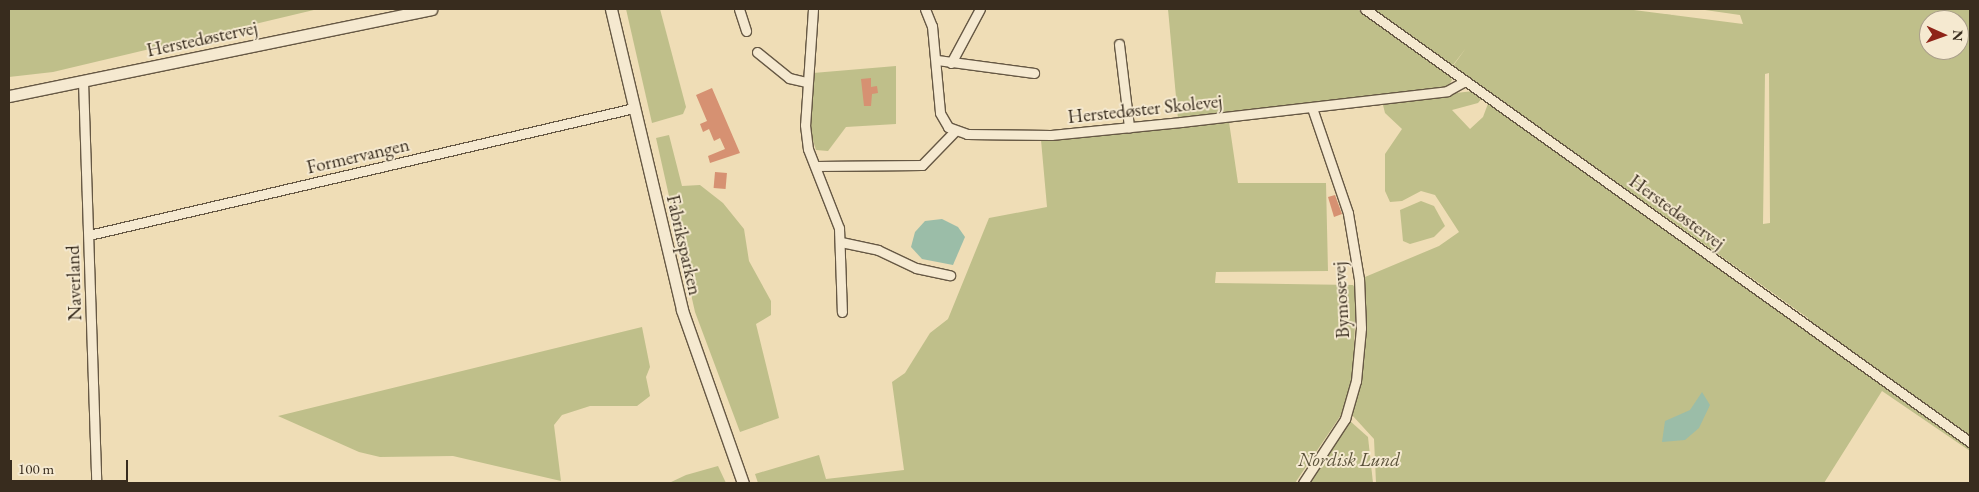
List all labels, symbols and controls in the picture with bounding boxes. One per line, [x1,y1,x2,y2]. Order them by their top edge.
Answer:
north arrow [1919,10,1969,60]
street label: Herstedøstervej [145,16,259,62]
text: N [1949,30,1967,41]
street label: Herstedøster Skolevej [1067,90,1223,128]
street label: Formervangen [304,133,412,179]
street label: Herstedøstervej [1625,170,1729,254]
street label: Fabriksparken [661,193,707,297]
street label: Naverland [61,245,87,321]
street label: Bymosevej [1328,261,1354,339]
park label: Nordisk Lund [1298,449,1400,471]
scale bar [12,450,130,482]
text: 100 m [18,459,54,478]

